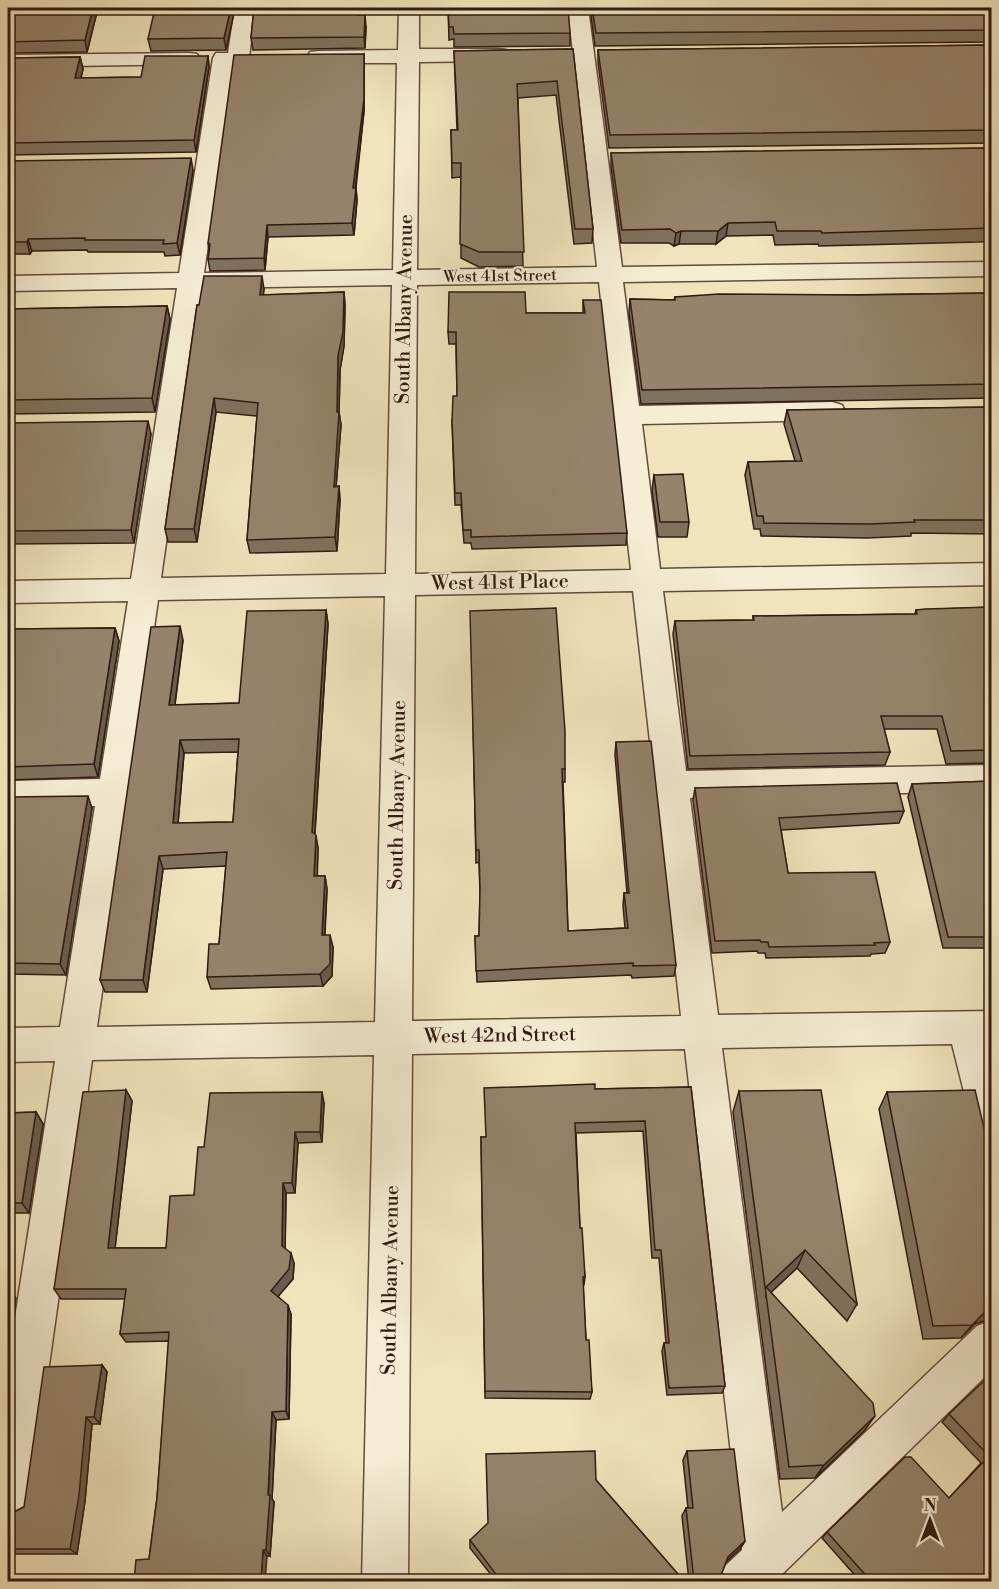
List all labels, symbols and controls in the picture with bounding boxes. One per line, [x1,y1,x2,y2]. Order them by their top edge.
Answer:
street label: South Albany Avenue [391,214,419,404]
street label: West 41st Street [442,265,557,287]
street label: West 41st Place [430,569,569,597]
street label: South Albany Avenue [384,700,412,890]
street label: West 42nd Street [423,1022,576,1050]
street label: South Albany Avenue [377,1185,405,1375]
north arrow [900,1490,960,1550]
text: N [924,1496,937,1516]

